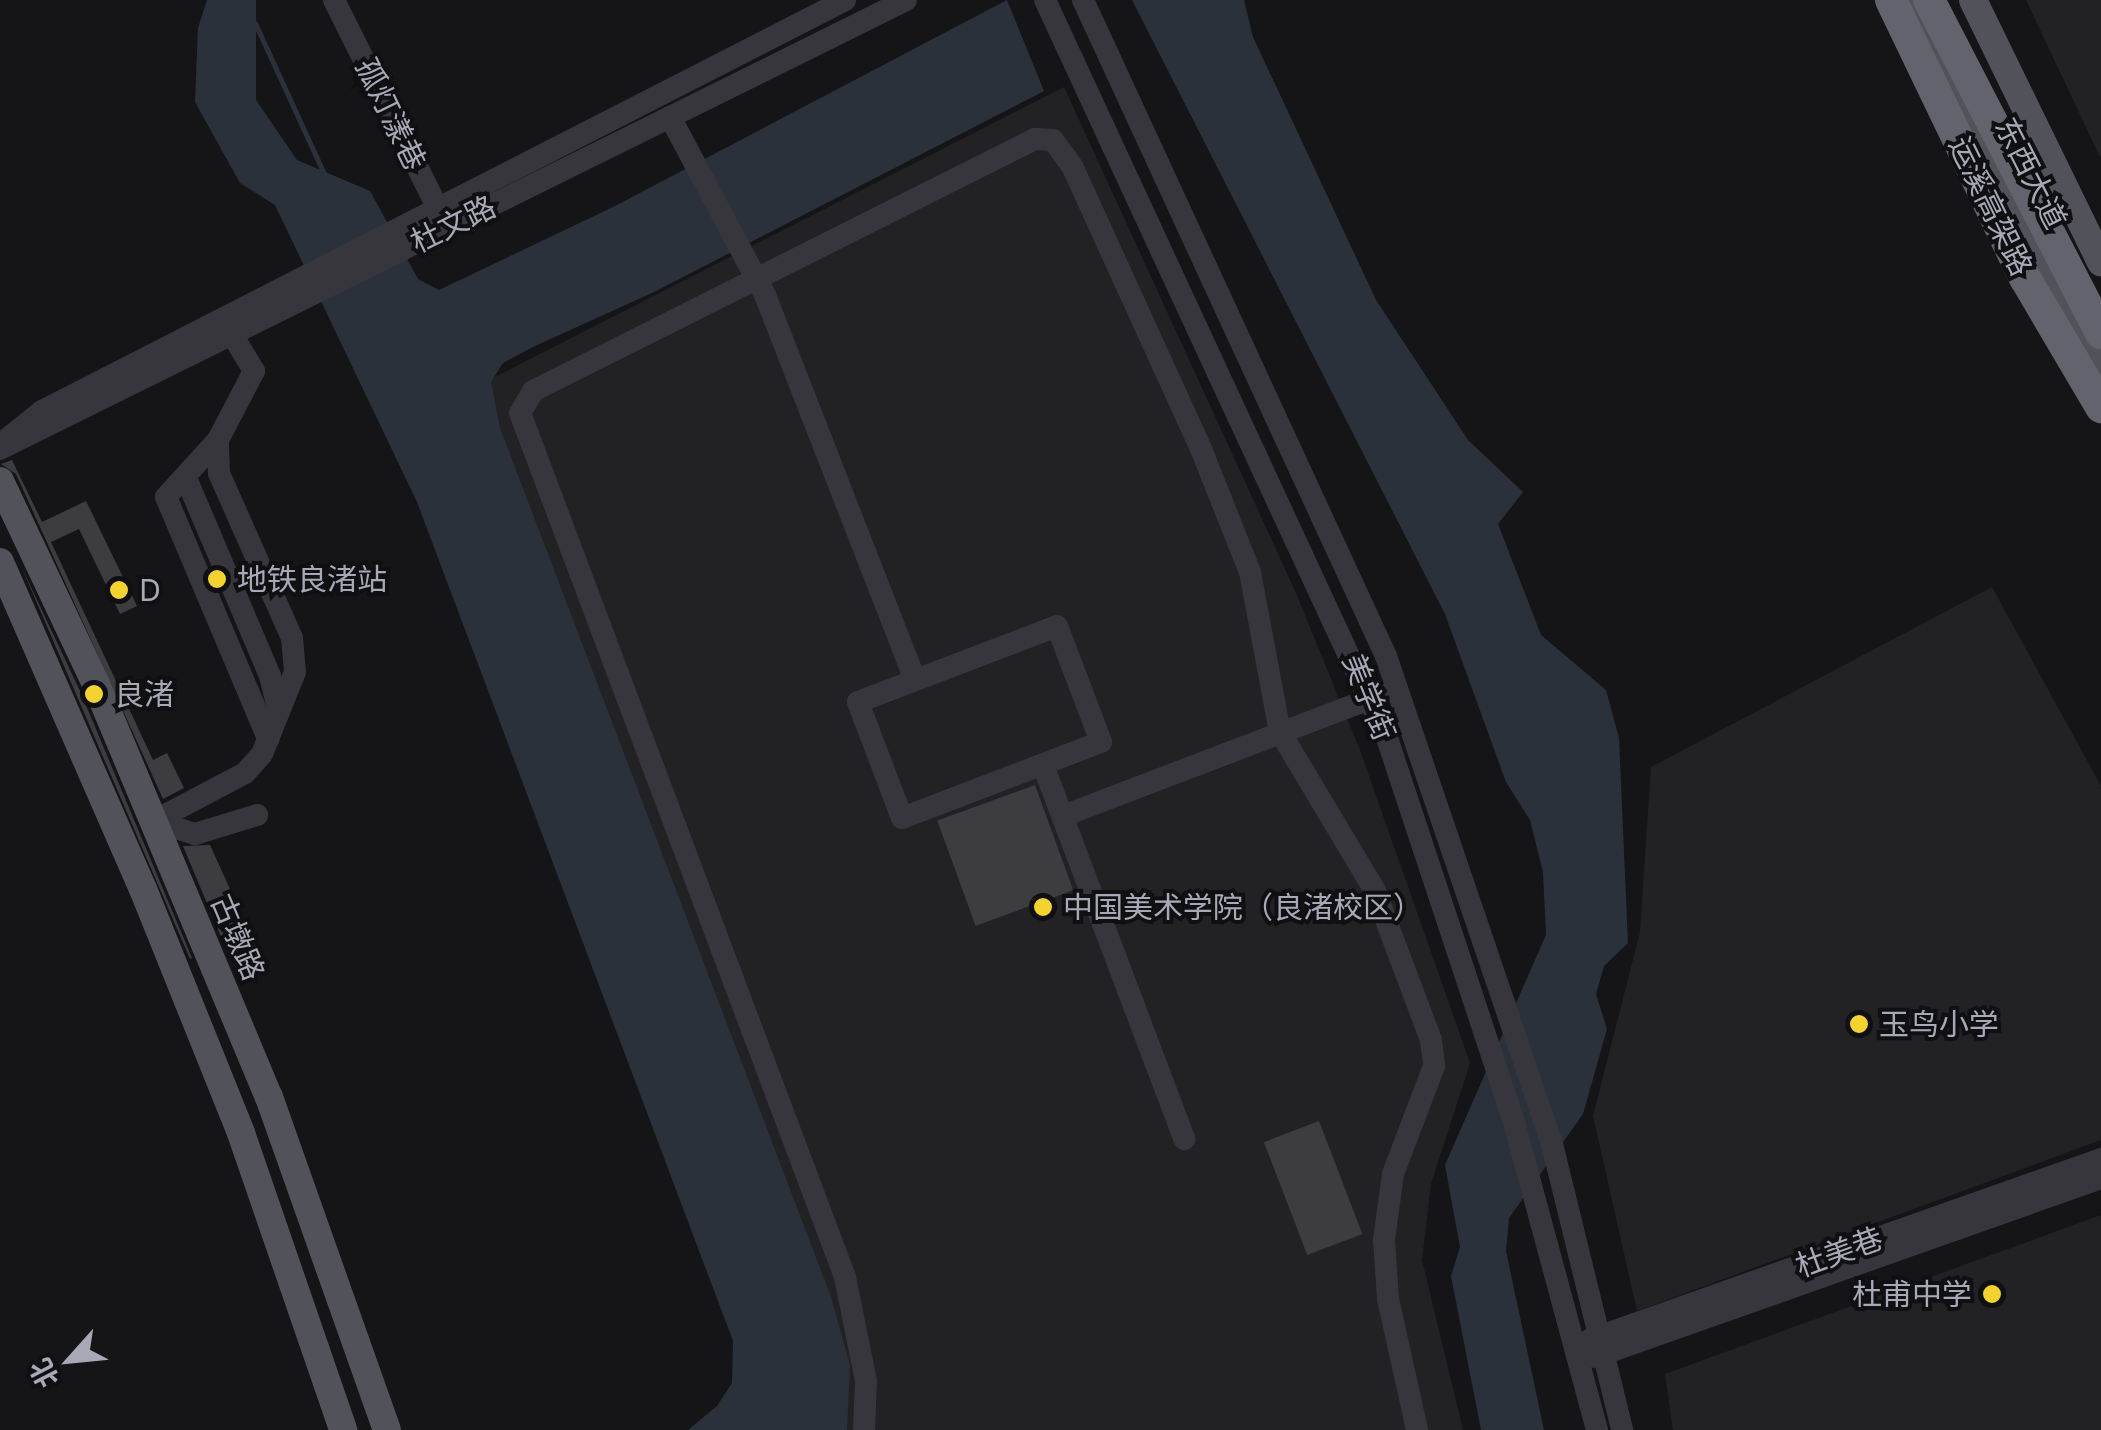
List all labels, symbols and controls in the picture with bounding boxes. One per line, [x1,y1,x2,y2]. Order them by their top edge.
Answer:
street label: 孤灯漾巷 [349,52,433,176]
street label: 东西大道 [1988,111,2074,235]
street label: 运溪高架路 [1942,131,2040,281]
street label: 杜文路 [405,188,501,260]
place label: 地铁良渚站 [237,561,387,597]
marker: 地铁良渚站 [206,568,228,590]
place label: D [139,572,161,608]
marker: D [108,579,130,601]
street label: 美学街 [1335,649,1403,745]
place label: 良渚 [114,676,174,712]
marker: 良渚 [83,683,105,705]
street label: 古墩路 [204,889,272,985]
place label: 中国美术学院（良渚校区） [1063,889,1423,925]
marker: 中国美术学院（良渚校区） [1032,896,1054,918]
place label: 玉鸟小学 [1879,1006,1999,1042]
marker: 玉鸟小学 [1848,1013,1870,1035]
street label: 杜美巷 [1791,1220,1887,1284]
place label: 杜甫中学 [1852,1276,1972,1312]
marker: 杜甫中学 [1981,1283,2003,1305]
north arrow [20,1310,120,1410]
text: 北 [20,1353,67,1395]

